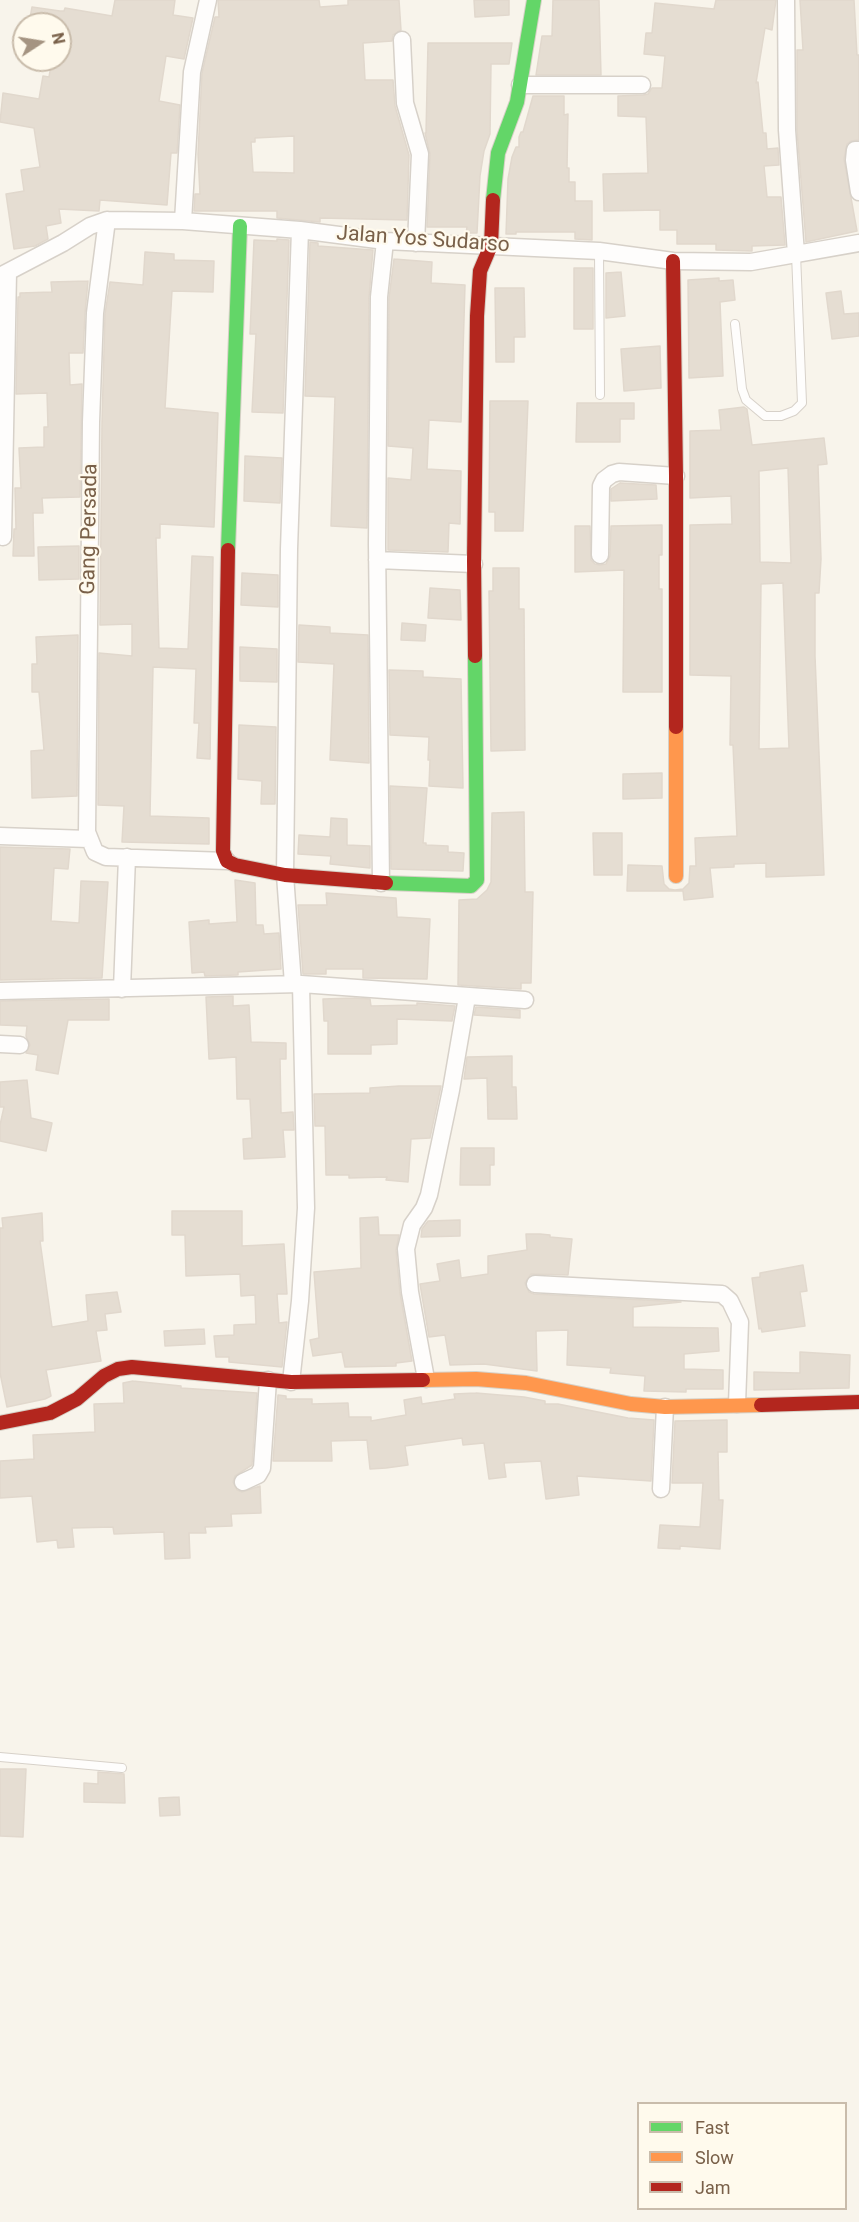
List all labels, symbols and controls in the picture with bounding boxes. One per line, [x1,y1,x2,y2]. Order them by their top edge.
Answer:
north arrow [12,12,72,72]
text: N [48,31,69,46]
street label: Jalan Yos Sudarso [336,221,510,259]
street label: Gang Persada [76,463,104,595]
legend [637,2102,847,2210]
text: Fast [695,2117,730,2138]
text: Slow [695,2147,734,2168]
text: Jam [695,2177,731,2198]

